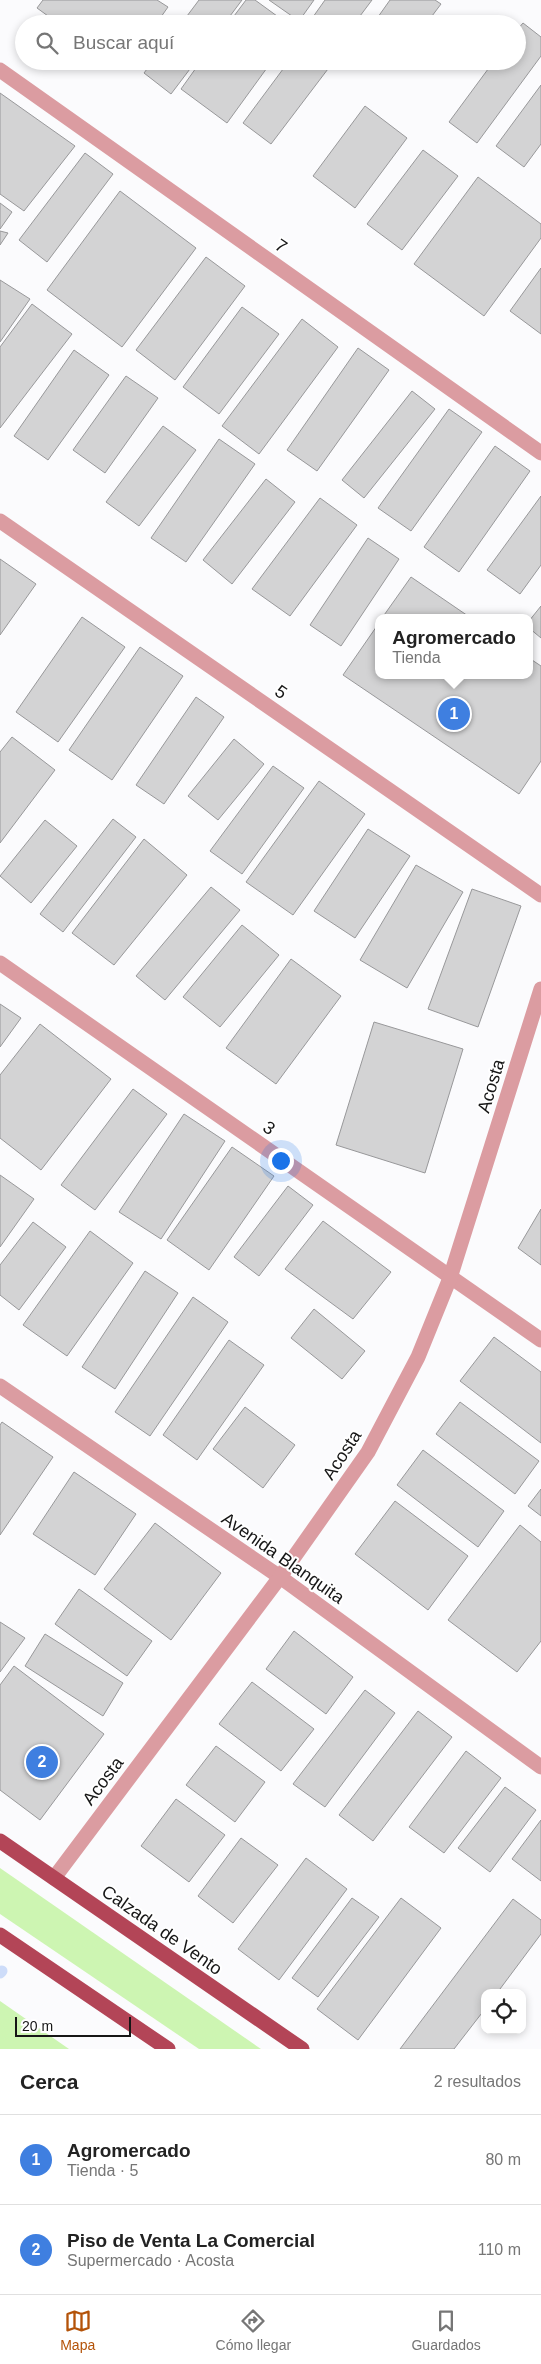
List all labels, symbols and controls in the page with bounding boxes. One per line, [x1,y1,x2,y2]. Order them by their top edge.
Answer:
search box [15,15,526,70]
icon: search [33,29,61,57]
text: Buscar aquí [73,32,174,53]
street label: 7 [271,235,291,257]
popup [375,614,533,679]
text: Agromercado [392,627,516,648]
text: Tienda [392,649,441,666]
street label: 5 [271,681,291,703]
pin: 1 [438,695,470,733]
street label: Acosta [473,1056,509,1115]
street label: 3 [259,1117,279,1139]
your location [268,1148,294,1174]
street label: Acosta [319,1426,366,1484]
street label: Avenida Blanquita [218,1508,349,1608]
pin: 2 [26,1743,58,1781]
street label: Acosta [78,1752,128,1809]
street label: Calzada de Vento [98,1881,226,1979]
map controls [481,1989,526,2034]
button: locate [481,1989,526,2034]
scale bar [15,2014,131,2037]
text: 20 m [22,2018,53,2034]
text: Cerca [20,2070,78,2093]
text: 2 resultados [434,2073,521,2090]
text: Agromercado [67,2140,191,2161]
text: 1 [32,2151,40,2168]
text: 80 m [485,2151,521,2168]
text: Tienda · 5 [67,2162,138,2179]
text: Piso de Venta La Comercial [67,2230,315,2251]
text: 2 [32,2241,40,2258]
text: 110 m [478,2241,521,2258]
text: Supermercado · Acosta [67,2252,234,2269]
tab: Mapa [60,2307,95,2353]
tab: Cómo llegar [216,2307,291,2353]
tab: Guardados [411,2307,481,2353]

